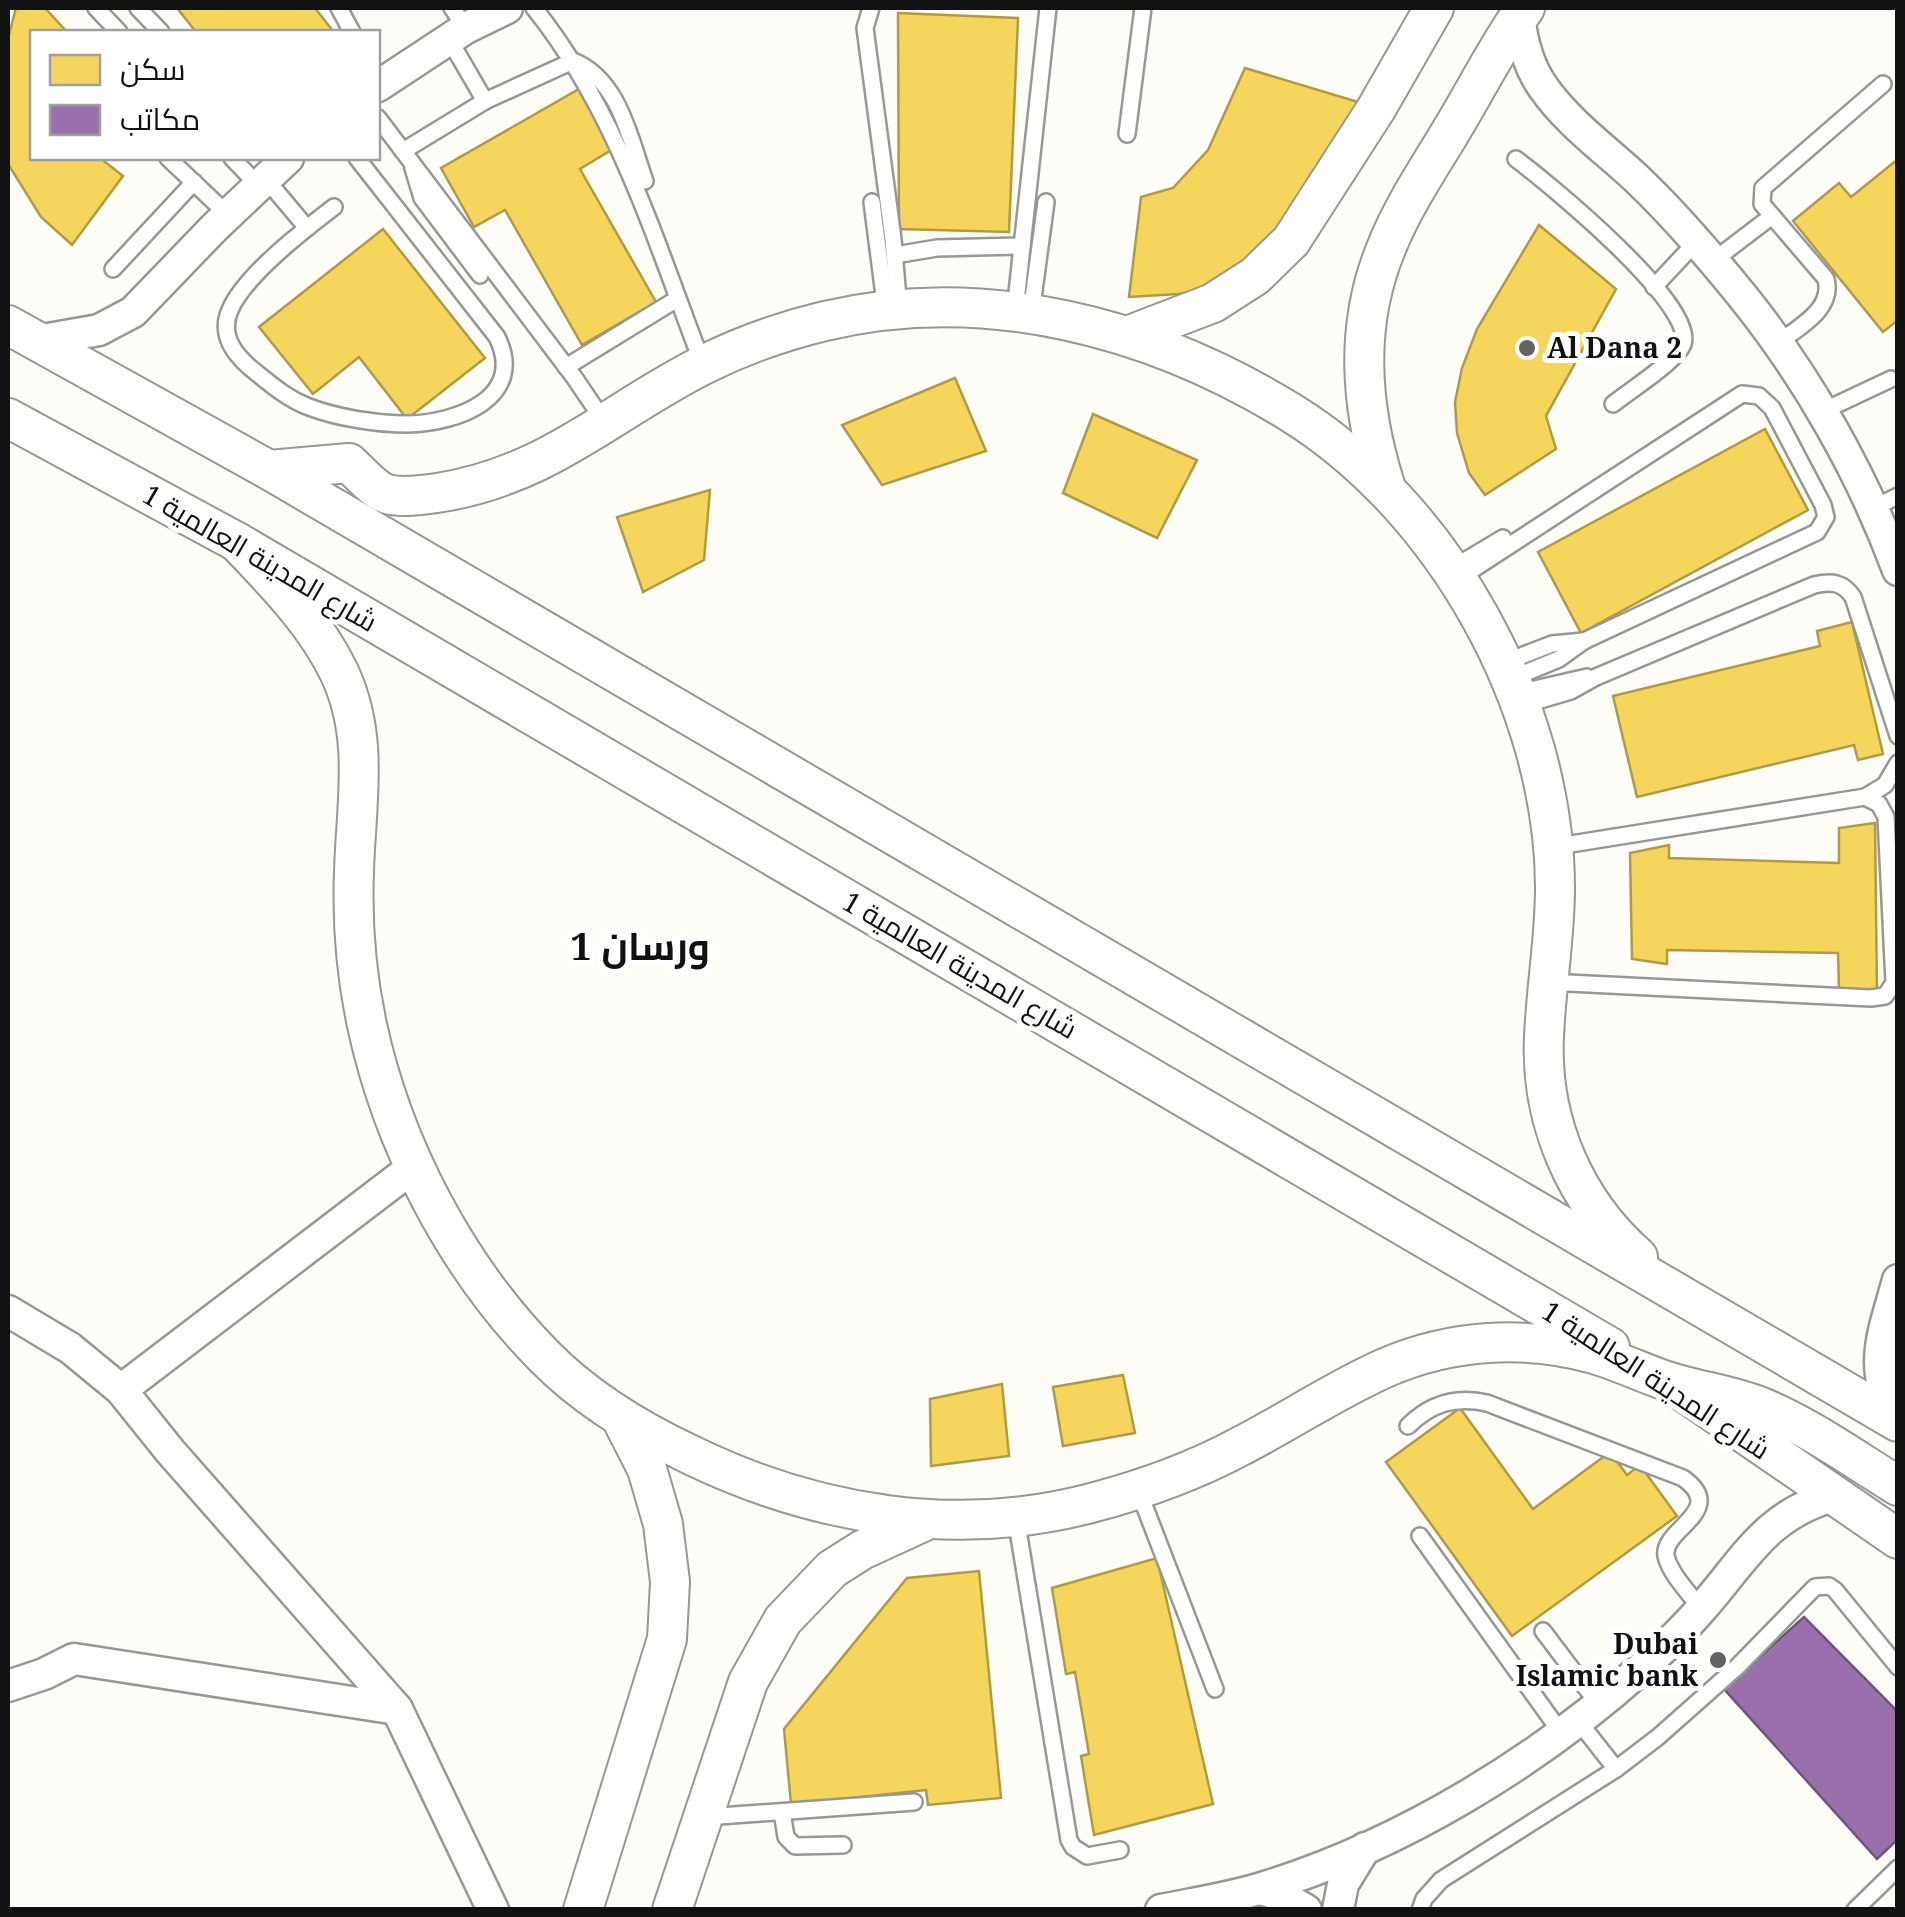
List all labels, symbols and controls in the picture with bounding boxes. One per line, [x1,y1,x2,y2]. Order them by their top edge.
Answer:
legend [30,30,380,160]
text: سكن [120,48,186,89]
text: مكاتب [120,98,200,139]
place label: Al Dana 2 [1547,328,1682,366]
marker: Al Dana 2 [1516,337,1538,359]
street label: شارع المدينة العالمية 1 [136,474,385,641]
street label: شارع المدينة العالمية 1 [836,881,1085,1048]
district label: ورسان 1 [570,919,710,971]
street label: شارع المدينة العالمية 1 [1535,1291,1778,1468]
place label: Dubai Islamic bank [1516,1624,1698,1694]
marker: Dubai Islamic bank [1707,1649,1729,1671]

